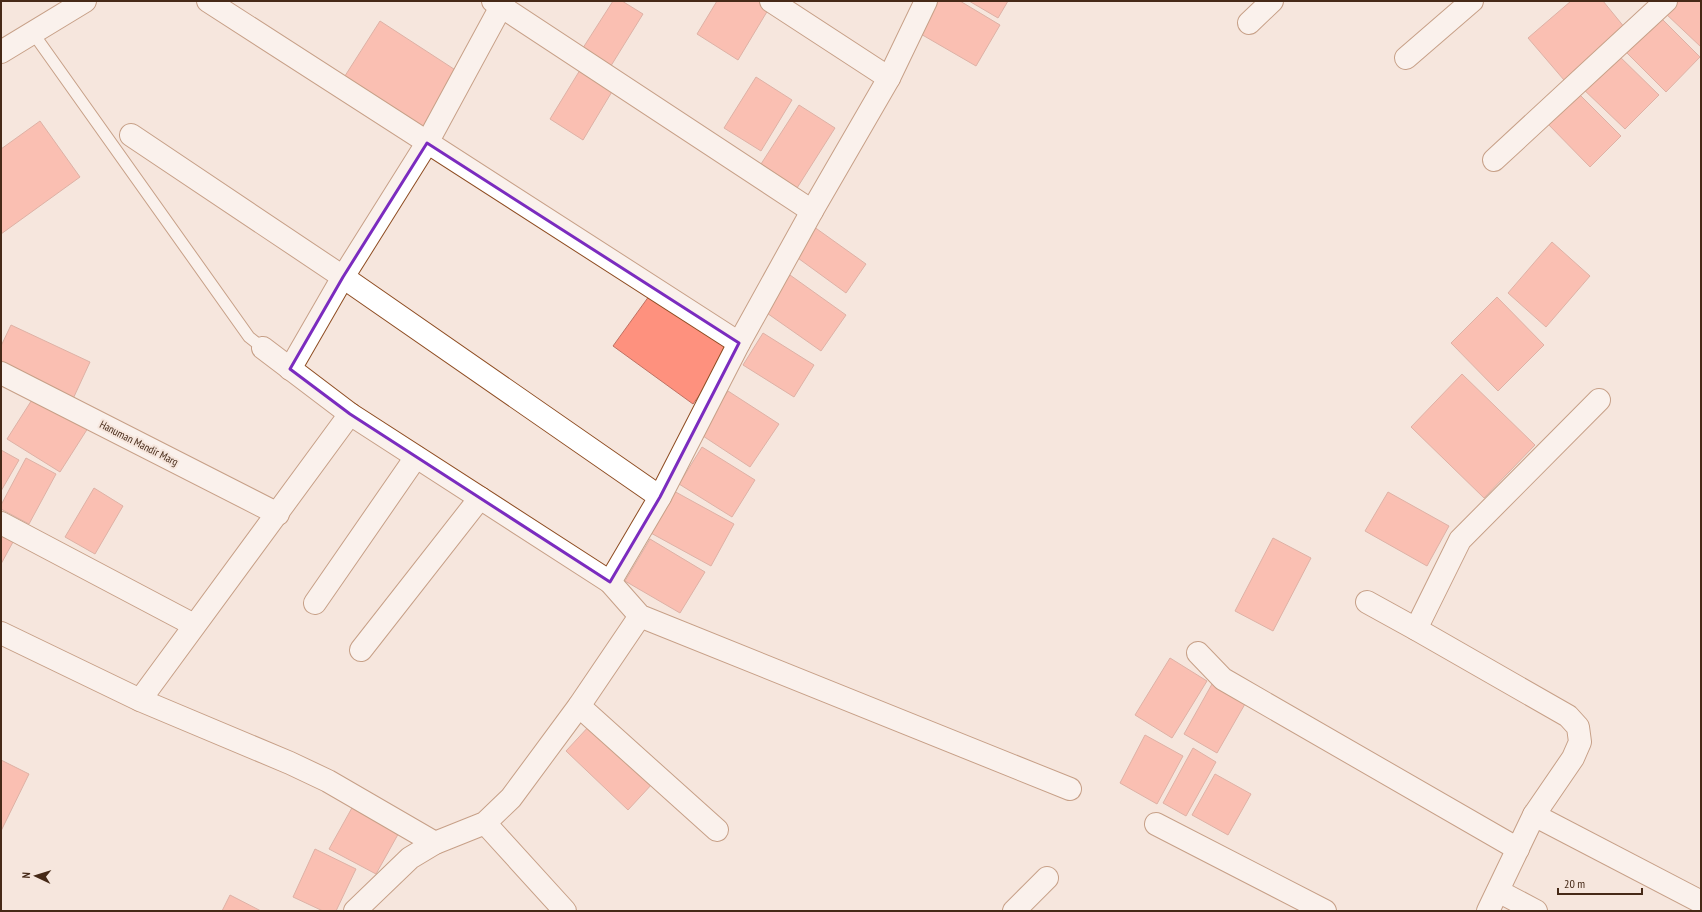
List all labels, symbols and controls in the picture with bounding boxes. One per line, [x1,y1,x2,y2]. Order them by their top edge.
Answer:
street label: Hanuman Mandir Marg [97,417,181,469]
north arrow [16,856,56,896]
scale bar [1558,870,1642,896]
text: N [19,872,33,879]
text: 20 m [1564,876,1585,891]

